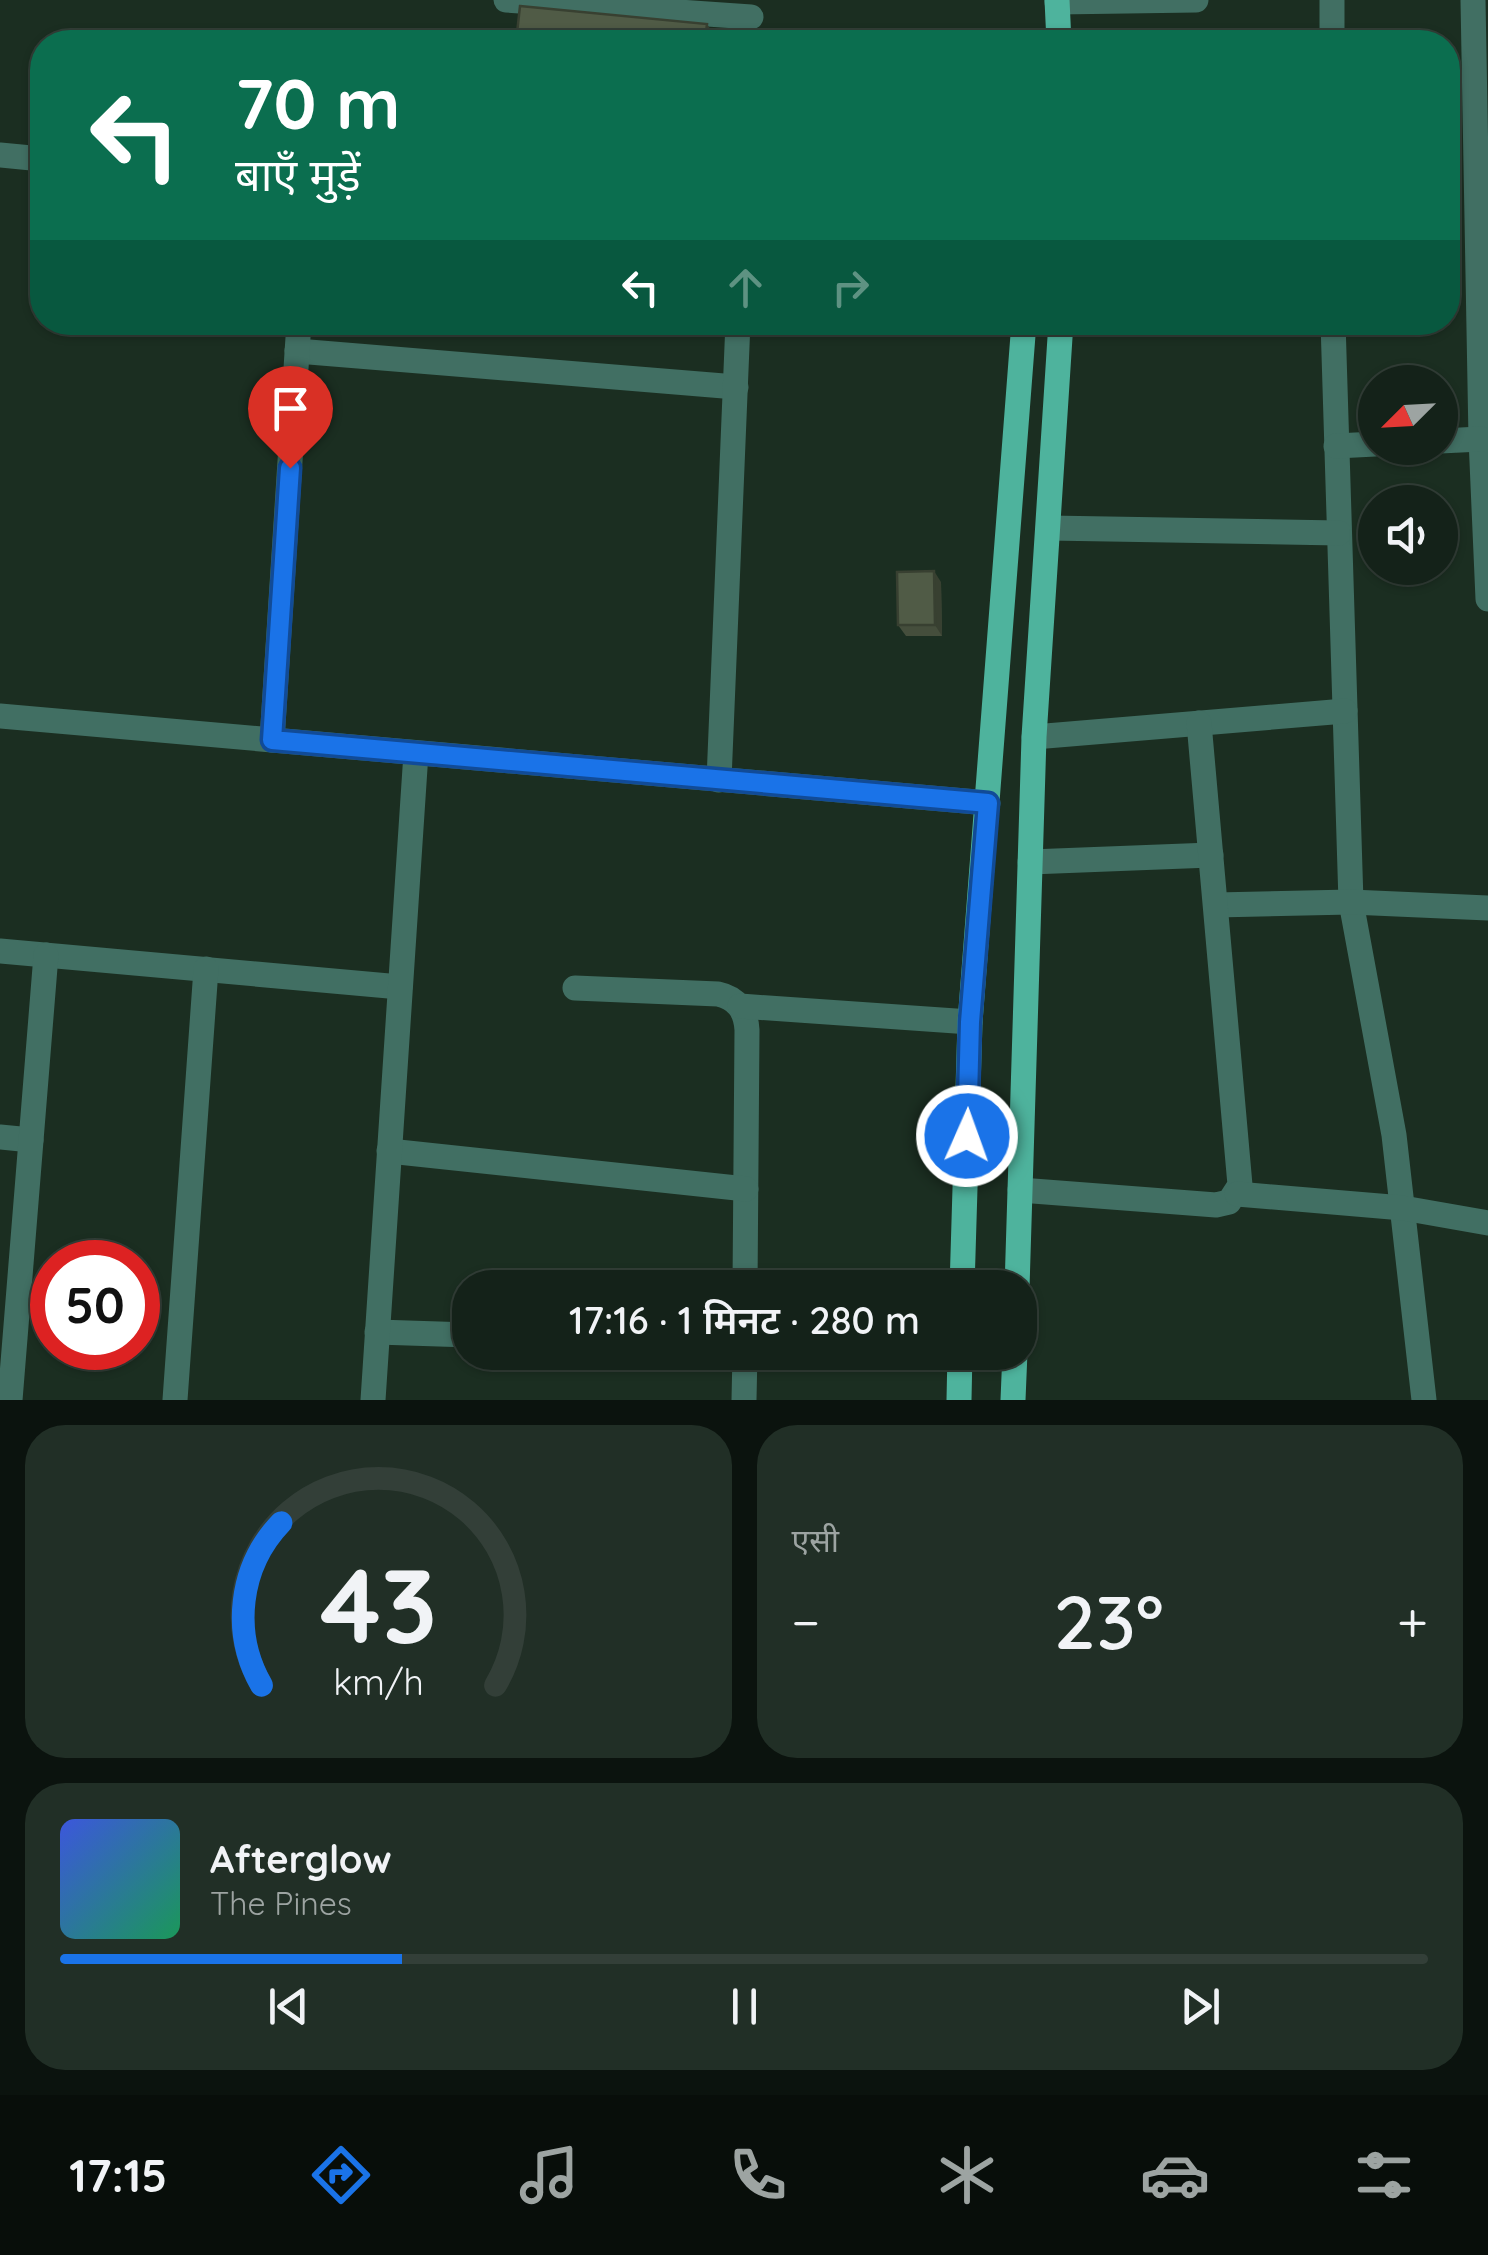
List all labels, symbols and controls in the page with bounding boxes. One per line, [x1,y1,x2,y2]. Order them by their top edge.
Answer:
text: 70 m [235,59,401,147]
icon: left [70,70,200,200]
text: बाएँ मुड़ें [235,146,361,202]
icon: left [613,260,668,315]
icon: ahead [718,260,773,315]
icon: right [823,260,878,315]
north arrow [1358,365,1458,465]
map controls [1358,365,1458,585]
pin [248,366,333,469]
icon: arrive [263,381,318,436]
button: sound [1358,485,1458,585]
position arrow [915,1084,1019,1188]
speed limit sign: 50 [30,1240,160,1370]
text: 17:16 · 1 मिनट · 280 m [569,1296,920,1344]
text: एसी [792,1520,839,1560]
text: 43 [320,1539,437,1669]
text: 23° [1053,1574,1164,1668]
text: − [792,1587,820,1656]
text: + [1397,1587,1428,1656]
text: km/h [333,1659,424,1704]
text: Afterglow [210,1835,392,1883]
text: The Pines [210,1883,352,1923]
icon: previous [261,1979,316,2034]
icon: pause [717,1979,772,2034]
icon: next [1173,1979,1228,2034]
icon: directions [306,2140,376,2210]
icon: music [514,2140,584,2210]
icon: phone [723,2140,793,2210]
icon: climate [932,2140,1002,2210]
icon: car [1140,2140,1210,2210]
icon: filters [1349,2140,1419,2210]
text: 17:15 [69,2147,167,2203]

